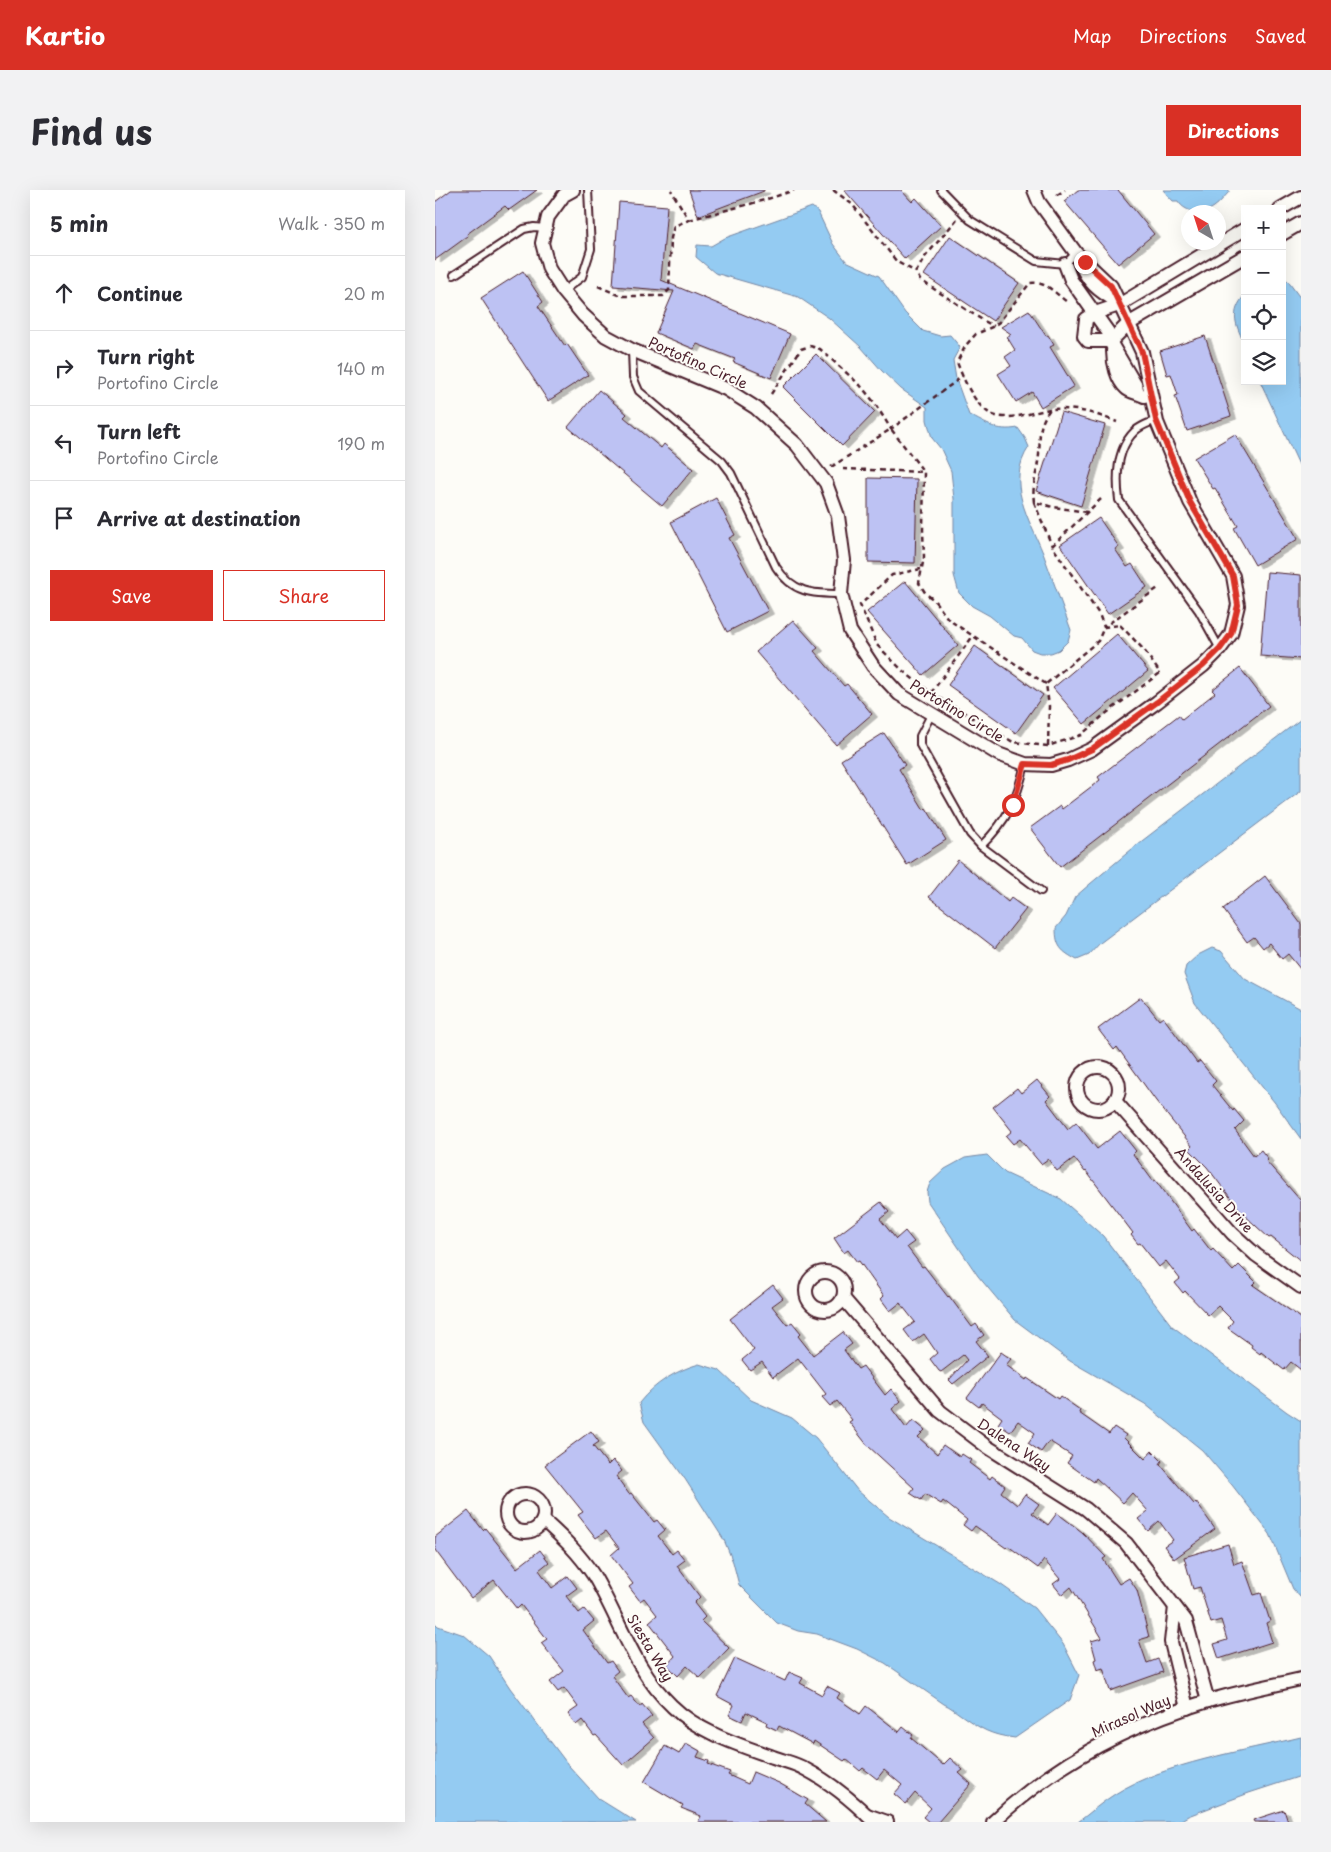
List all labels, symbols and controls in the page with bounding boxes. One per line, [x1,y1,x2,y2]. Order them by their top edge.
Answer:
text: Kartio [25,17,105,53]
text: Map [1073,22,1111,49]
text: Directions [1139,22,1227,49]
text: Saved [1255,22,1306,49]
text: Find us [30,104,152,157]
button: Directions [1166,105,1301,156]
north arrow [1181,205,1226,250]
map controls [1241,205,1286,385]
button: + [1241,205,1286,250]
text: 5 min [50,207,108,239]
text: Walk · 350 m [278,211,385,235]
button: − [1241,250,1286,295]
route end [1074,251,1097,274]
icon: ahead [50,279,78,307]
text: Continue [97,279,183,307]
text: 20 m [344,281,385,305]
button: locate [1241,295,1286,340]
street label: Portofino Circle [645,331,751,394]
button: layers [1241,340,1286,385]
text: Turn right [97,342,195,370]
icon: right [50,354,78,382]
text: 140 m [337,356,385,380]
text: Portofino Circle [97,370,219,394]
text: Turn left [97,417,181,445]
icon: left [50,429,78,457]
text: 190 m [337,431,385,455]
text: Portofino Circle [97,445,219,469]
icon: arrive [50,504,78,532]
text: Arrive at destination [97,504,301,532]
button: Save [50,570,213,621]
button: Share [223,570,385,621]
street label: Portofino Circle [906,674,1008,747]
route start [1002,794,1025,817]
street label: Andalusia Drive [1170,1142,1259,1237]
street label: Dalena Way [973,1413,1055,1476]
street label: Siesta Way [622,1610,679,1686]
street label: Mirasol Way [1088,1689,1174,1742]

